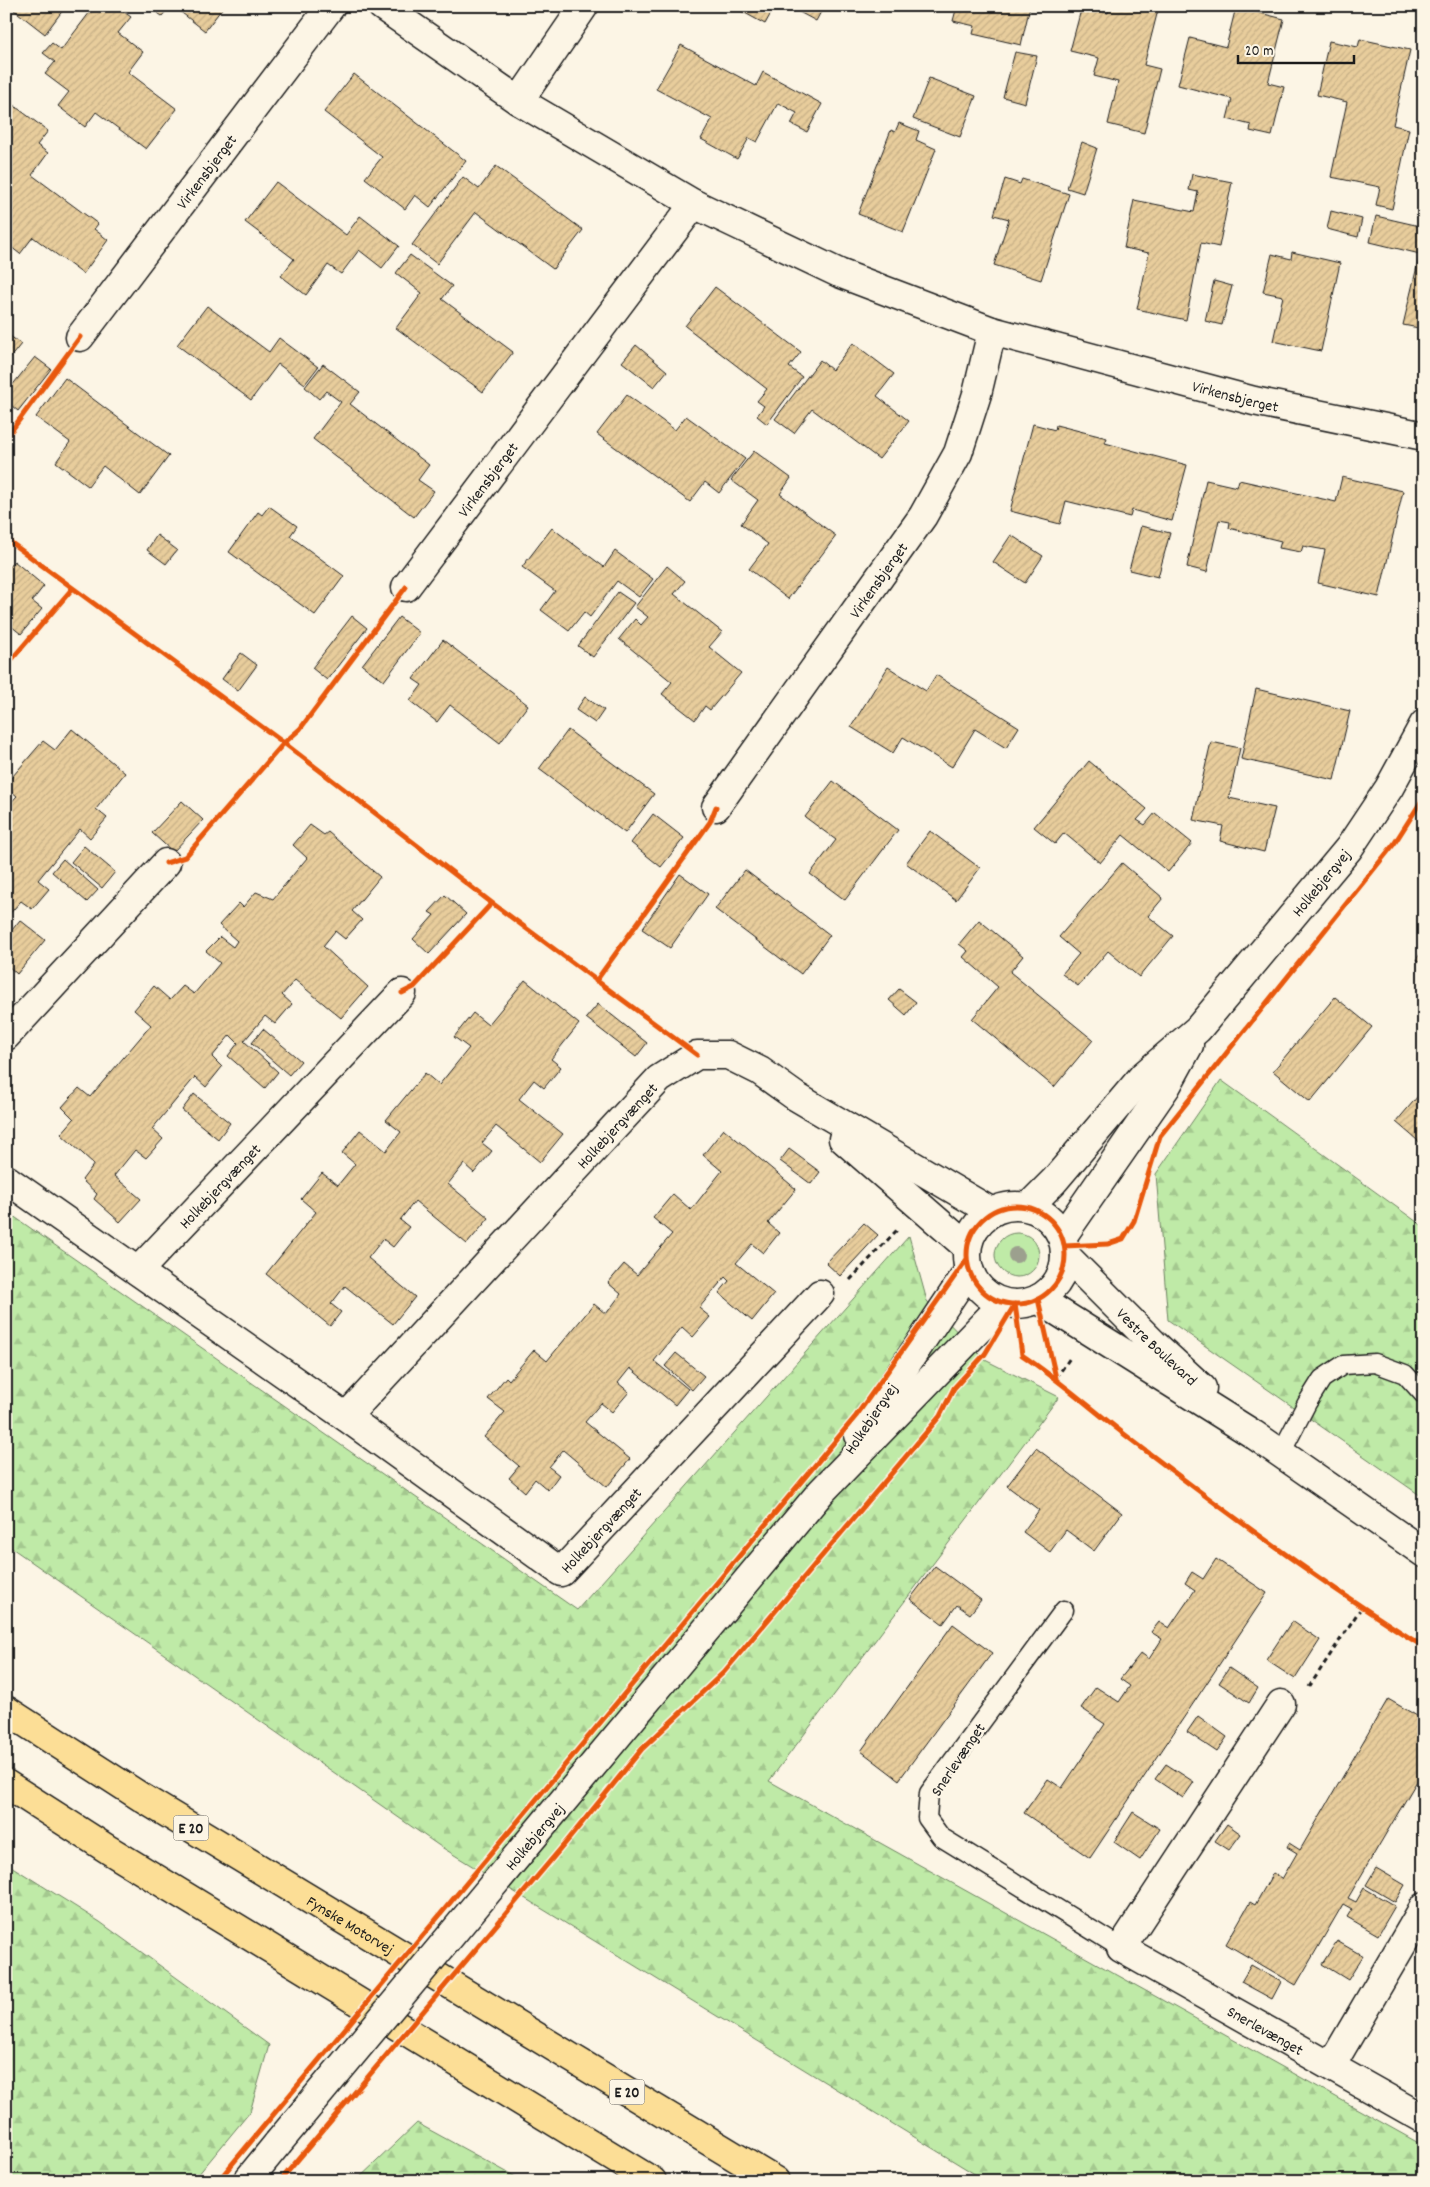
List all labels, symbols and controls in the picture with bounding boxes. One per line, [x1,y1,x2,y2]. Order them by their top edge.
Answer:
scale bar [1238,32,1354,64]
text: 20 m [1245,41,1273,63]
street label: Virkensbjerget [172,131,244,215]
street label: Virkensbjerget [1189,376,1280,420]
street label: Virkensbjerget [453,438,525,523]
street label: Virkensbjerget [845,538,915,624]
street label: Holkebjergvej [1287,845,1357,923]
street label: Holkebjergvænget [572,1078,664,1175]
street label: Holkebjergvænget [175,1139,267,1235]
street label: Vestre Boulevard [1110,1304,1202,1392]
street label: Holkebjergvej [840,1379,904,1460]
street label: Holkebjergvænget [556,1483,648,1579]
street label: Snerlevænget [926,1719,992,1802]
street label: Holkebjergvej [501,1799,571,1876]
road number: E 20 [174,1816,208,1840]
street label: Fynske Motorvej [301,1891,398,1962]
street label: Snerlevænget [1222,2001,1307,2063]
road number: E 20 [610,2080,644,2104]

